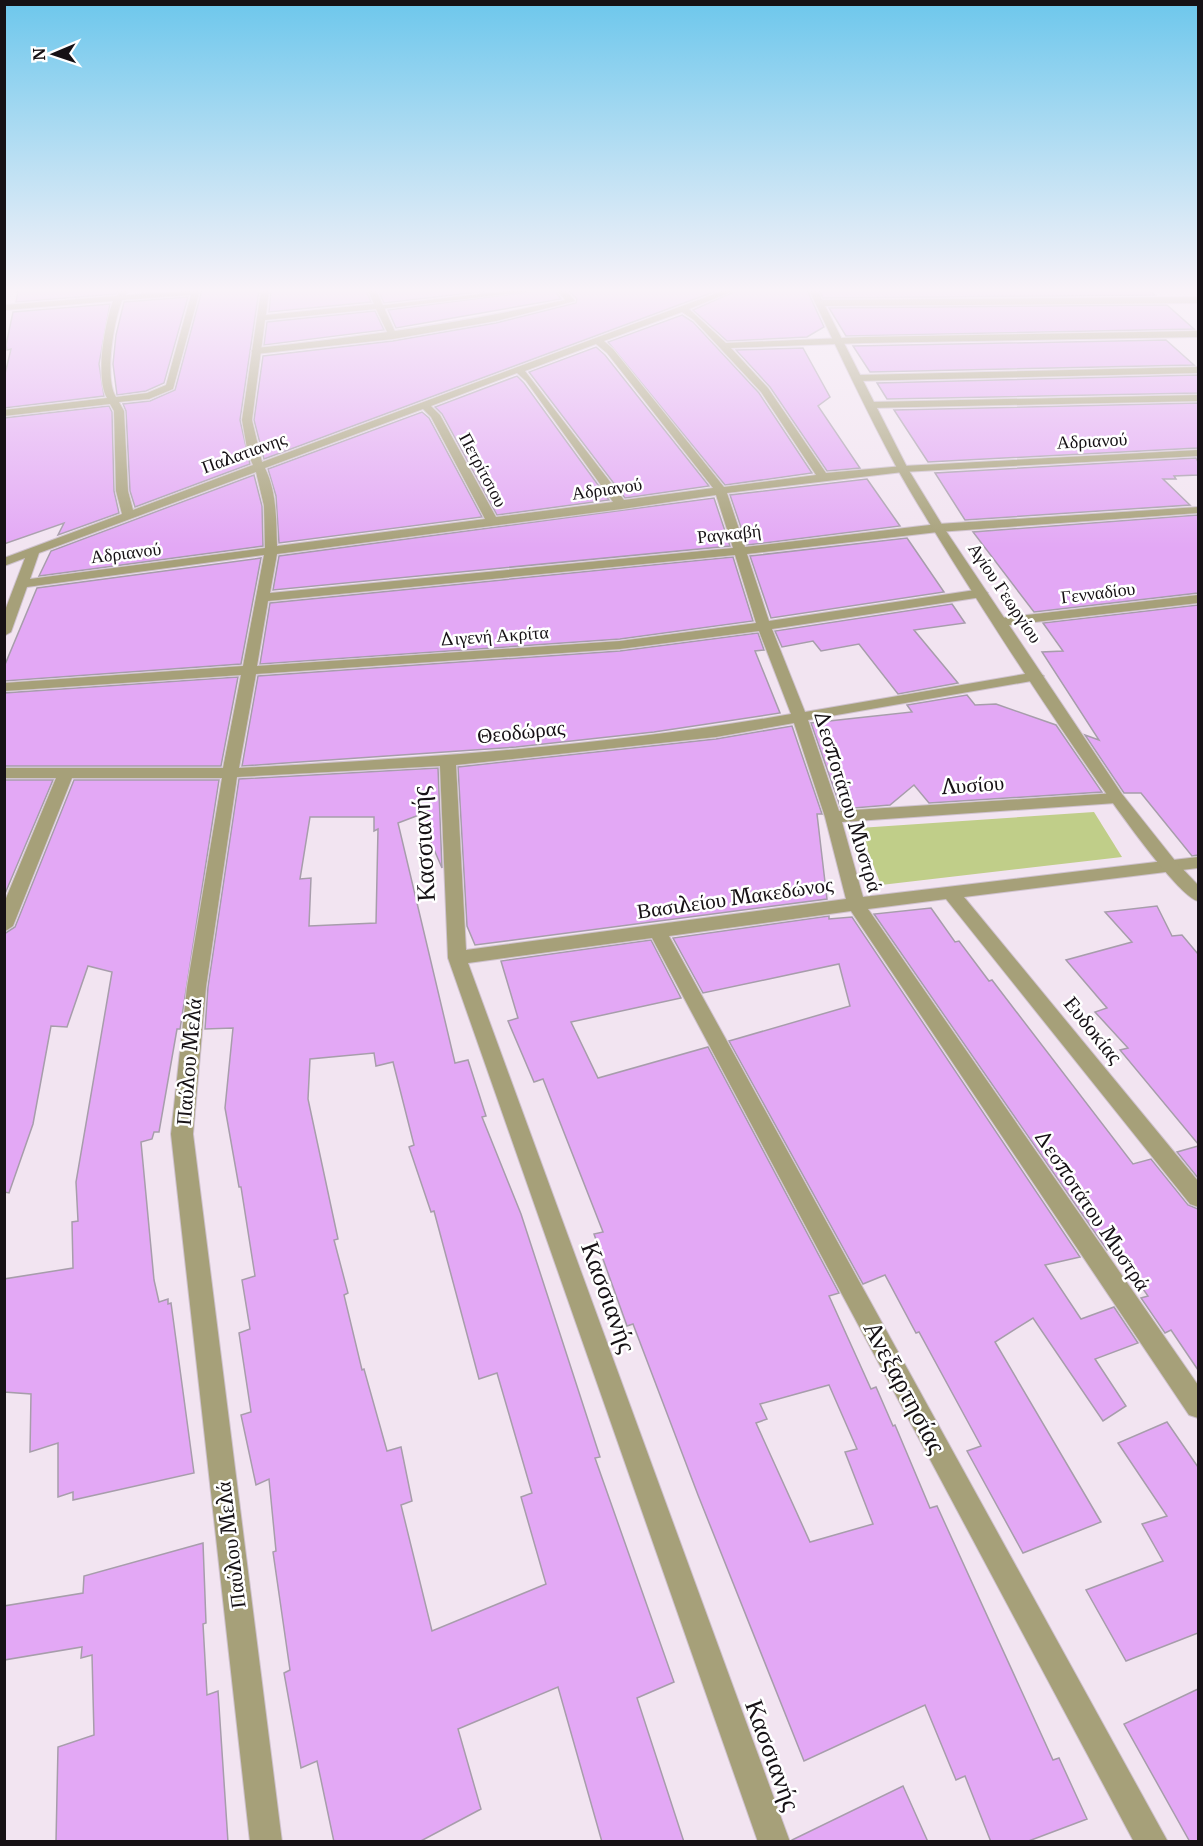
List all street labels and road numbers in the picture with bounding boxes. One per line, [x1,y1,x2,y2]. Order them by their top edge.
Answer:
street label: Παλατιανης [198,427,289,478]
street label: Αδριανού [1056,427,1128,454]
street label: Πετρίτσιου [454,428,513,511]
street label: Αδριανού [570,472,644,505]
street label: Ραγκαβή [696,519,762,548]
street label: Αδριανού [89,537,163,568]
street label: Αγίου Γεωργίου [963,538,1047,647]
street label: Γενναδίου [1059,577,1137,608]
street label: Διγενή Ακρίτα [438,620,550,651]
street label: Δεσποτάτου Μυστρά [808,706,889,895]
street label: Θεοδώρας [476,713,567,750]
street label: Λυσίου [940,769,1005,800]
street label: Κασσιανής [403,785,442,903]
street label: Βασιλείου Μακεδώνος [635,870,835,925]
street label: Ευδοκίας [1058,990,1129,1069]
street label: Παύλου Μελά [169,997,208,1127]
street label: Δεσποτάτου Μυστρά [1028,1124,1157,1296]
street label: Κασσιανής [574,1237,645,1358]
street label: Ανεξαρτησίας [857,1315,955,1459]
street label: Παύλου Μελά [209,1480,252,1610]
street label: Κασσιανής [738,1695,809,1816]

